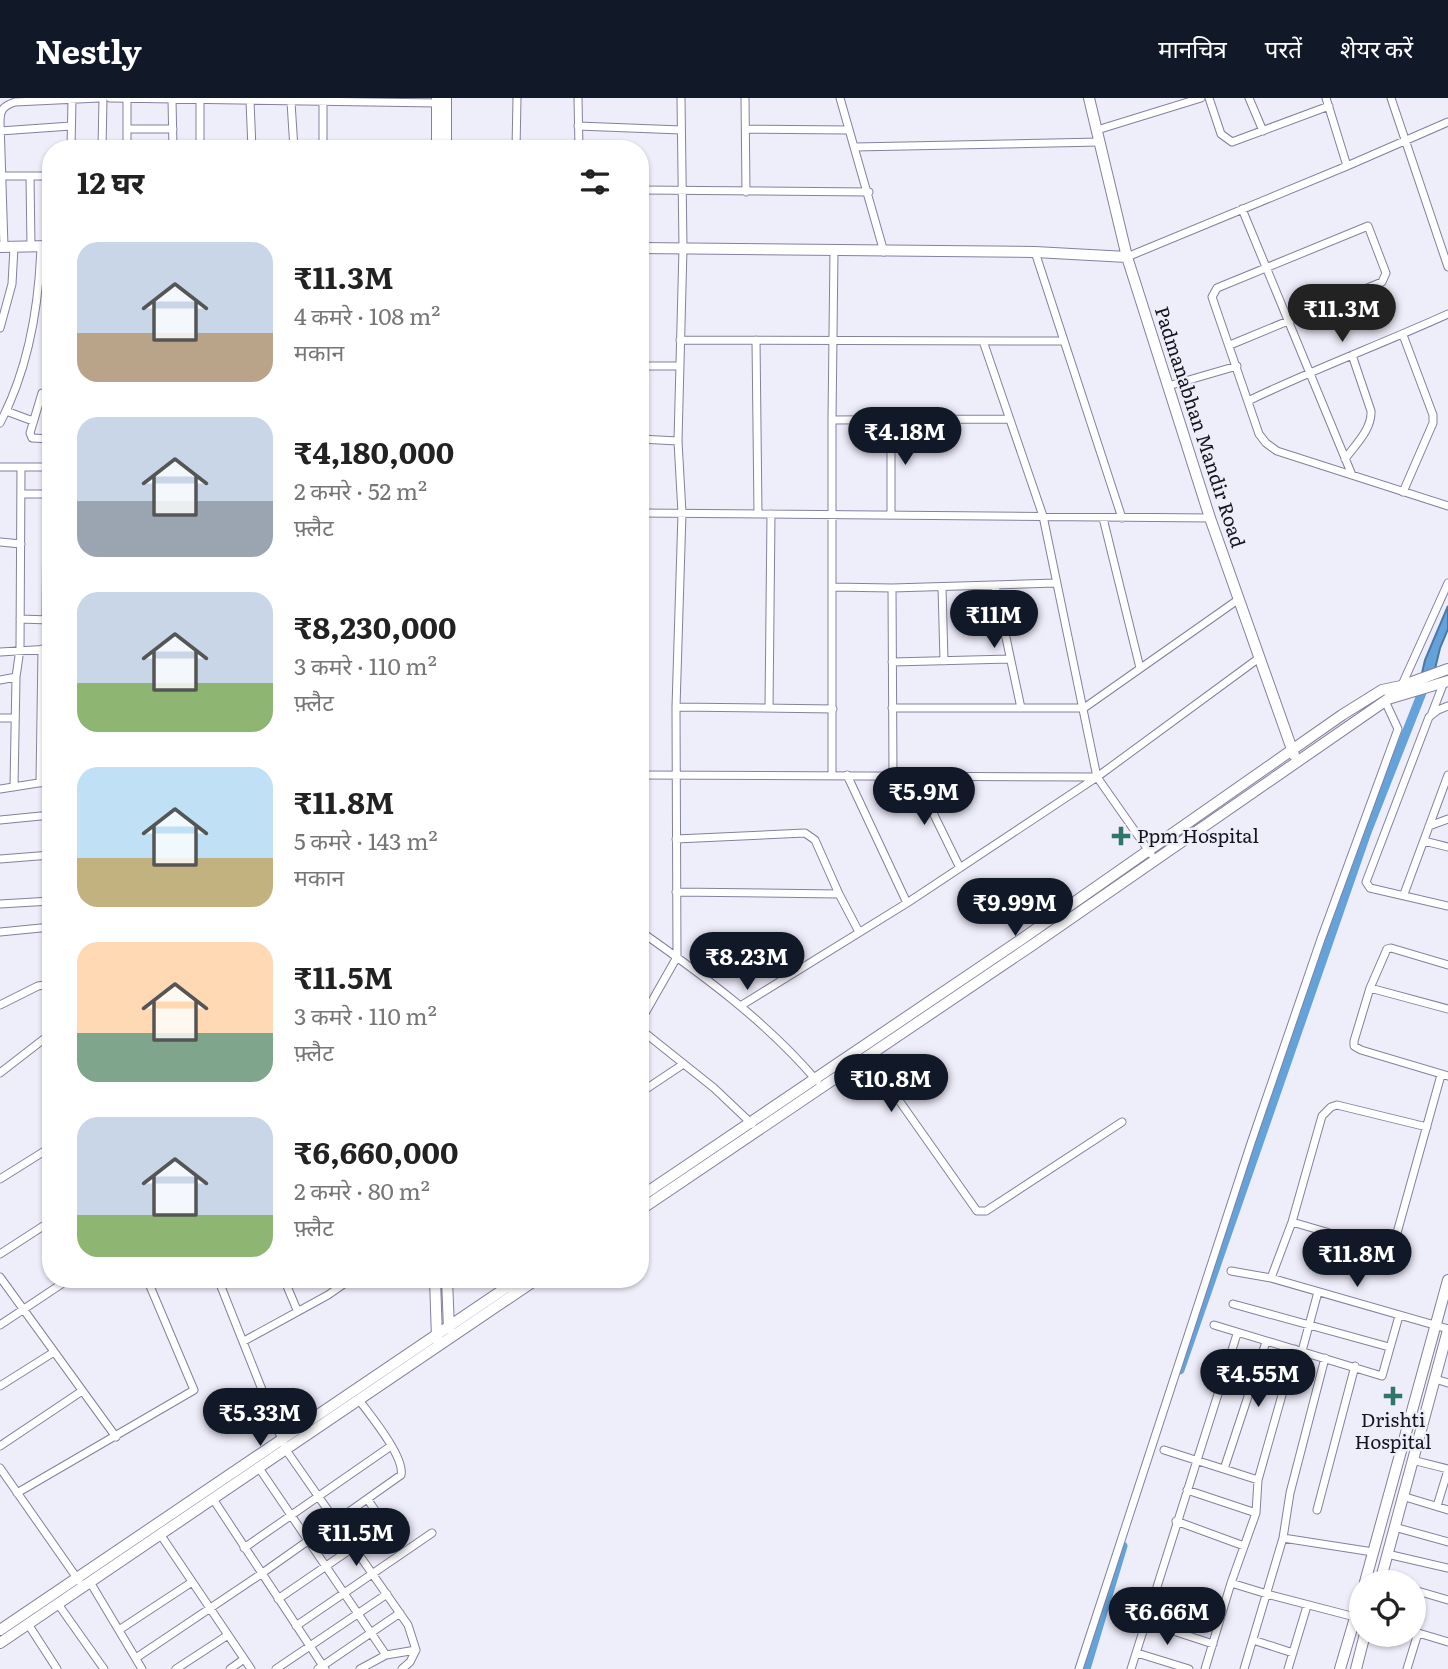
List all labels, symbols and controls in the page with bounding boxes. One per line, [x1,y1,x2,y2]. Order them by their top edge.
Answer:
text: Nestly [35,25,142,74]
text: मानचित्र [1158,30,1227,65]
text: परतें [1265,30,1302,65]
text: शेयर करें [1340,30,1413,65]
text: 12 घर [77,159,144,203]
icon: filters [576,163,614,201]
text: ₹11.3M [294,254,394,298]
icon: home [133,270,217,354]
pin: ₹11.3M [1285,285,1399,344]
text: ₹11.3M [1304,290,1380,324]
text: 4 कमरे · 108 m² [294,298,440,332]
street label: Padmanabhan Mandir Road [1149,302,1253,551]
text: मकान [294,334,344,368]
pin: ₹4.18M [848,408,962,467]
text: ₹4.18M [864,413,946,447]
text: ₹4,180,000 [294,429,454,473]
icon: home [133,445,217,529]
text: 2 कमरे · 52 m² [294,473,427,507]
text: फ़्लैट [294,509,334,543]
pin: ₹11M [953,590,1035,650]
text: ₹11M [966,596,1022,630]
text: ₹8,230,000 [294,604,456,648]
icon: home [133,620,217,704]
text: 3 कमरे · 110 m² [294,648,437,682]
text: फ़्लैट [294,684,334,718]
pin: ₹5.9M [875,768,973,827]
text: ₹5.9M [889,773,959,807]
text: ₹11.8M [294,779,394,823]
icon: home [133,795,217,879]
place label: Ppm Hospital [1137,821,1259,849]
text: 5 कमरे · 143 m² [294,823,438,857]
marker: Ppm Hospital [1111,826,1131,846]
text: मकान [294,859,344,893]
pin: ₹9.99M [958,878,1072,938]
text: ₹9.99M [973,884,1057,918]
pin: ₹8.23M [690,932,804,992]
text: ₹8.23M [705,938,789,972]
text: ₹11.5M [294,954,393,998]
icon: home [133,970,217,1054]
text: 3 कमरे · 110 m² [294,998,437,1032]
text: फ़्लैट [294,1034,334,1068]
pin: ₹10.8M [834,1054,948,1114]
text: ₹10.8M [850,1060,932,1094]
text: ₹6,660,000 [294,1129,459,1173]
icon: home [133,1145,217,1229]
text: 2 कमरे · 80 m² [294,1173,430,1207]
text: फ़्लैट [294,1209,334,1243]
pin: ₹11.8M [1300,1230,1414,1289]
text: ₹11.8M [1318,1235,1396,1269]
pin: ₹4.55M [1201,1350,1315,1409]
text: ₹4.55M [1216,1355,1300,1389]
marker: Drishti Hospital [1383,1386,1403,1406]
pin: ₹5.33M [203,1388,317,1448]
text: ₹5.33M [219,1394,301,1428]
place label: Drishti Hospital [1355,1405,1431,1455]
pin: ₹11.5M [299,1508,413,1568]
text: ₹11.5M [318,1514,394,1548]
map controls [1349,1570,1426,1647]
button: locate [1349,1570,1426,1647]
pin: ₹6.66M [1110,1588,1224,1647]
text: ₹6.66M [1125,1593,1209,1627]

